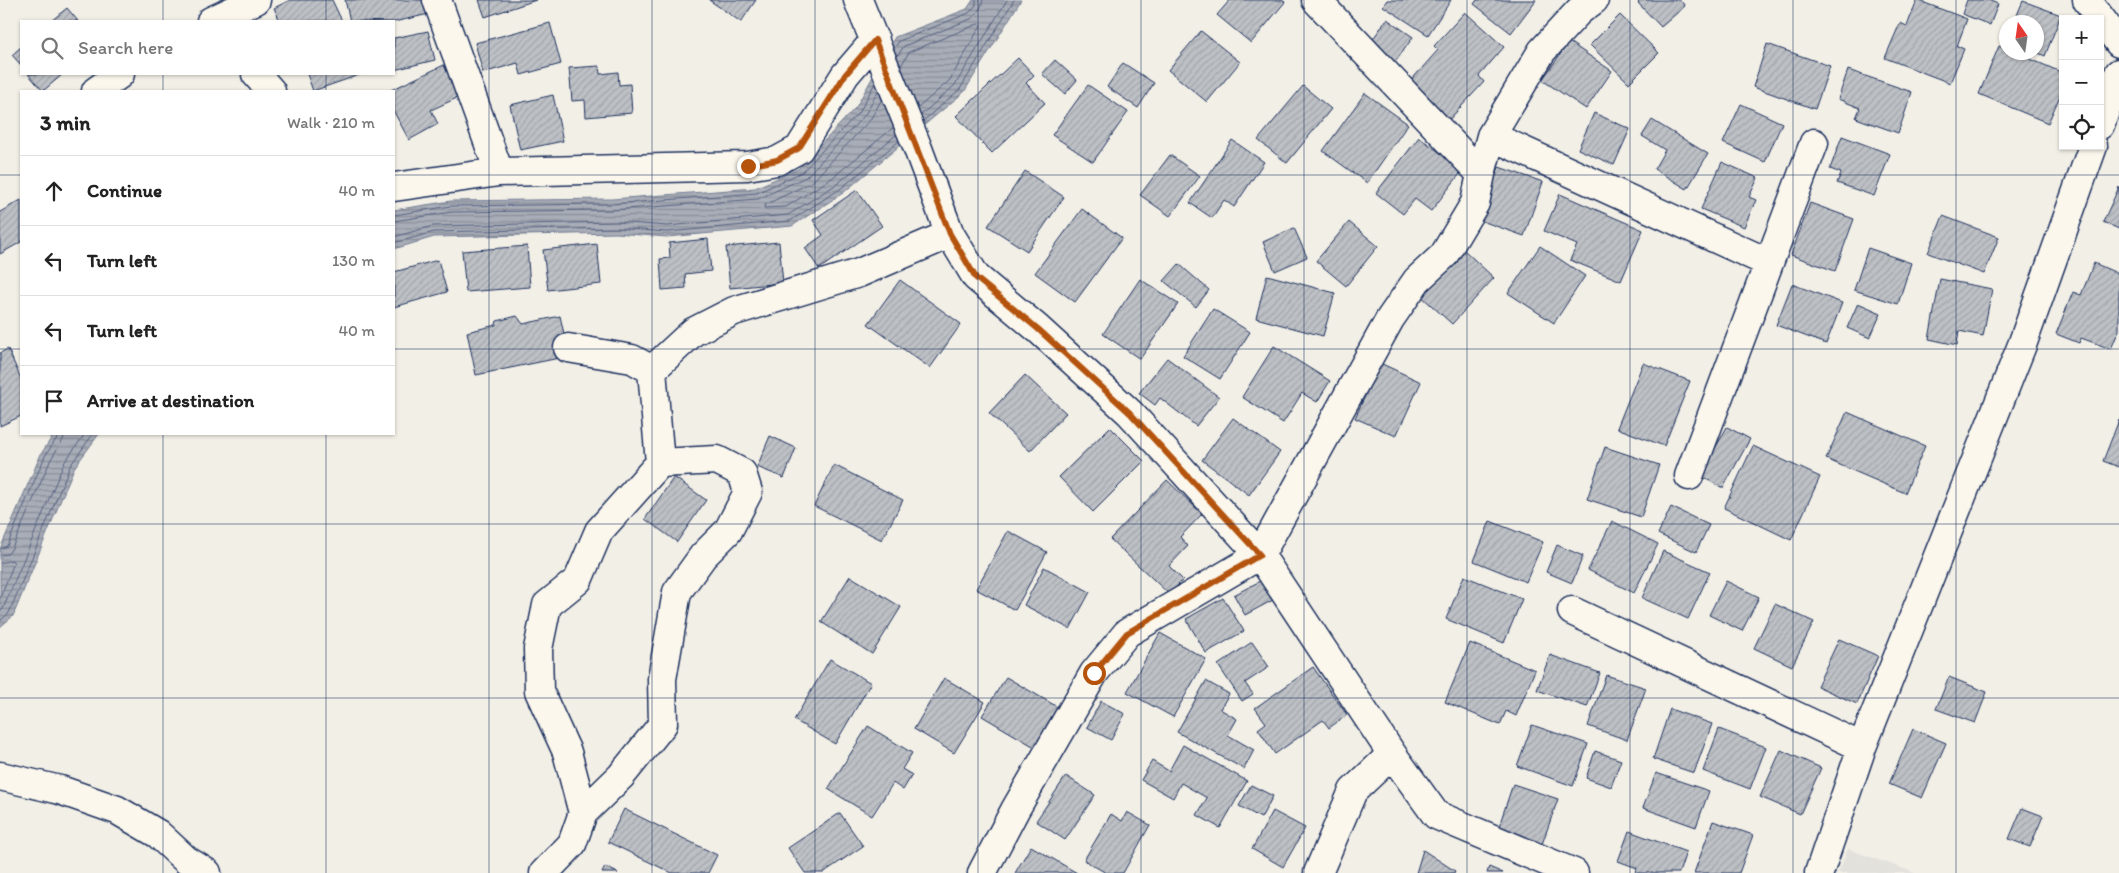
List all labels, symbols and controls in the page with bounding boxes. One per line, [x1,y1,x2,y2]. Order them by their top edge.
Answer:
north arrow [1999,15,2044,60]
map controls [2059,15,2104,150]
button: + [2059,15,2104,60]
search box [20,20,395,75]
icon: search [38,34,66,62]
text: Search here [78,36,173,59]
button: − [2059,60,2104,105]
button: locate [2059,105,2104,150]
text: 3 min [40,110,90,135]
text: Walk · 210 m [287,113,375,132]
route end [737,155,760,178]
icon: ahead [40,177,68,205]
text: Continue [87,179,162,202]
text: 40 m [338,181,375,200]
icon: left [40,247,68,275]
text: Turn left [87,249,157,272]
text: 130 m [332,251,375,270]
icon: left [40,317,68,345]
text: Turn left [87,319,157,342]
text: 40 m [338,321,375,340]
icon: arrive [40,387,68,415]
text: Arrive at destination [87,389,254,412]
route start [1083,662,1106,685]

